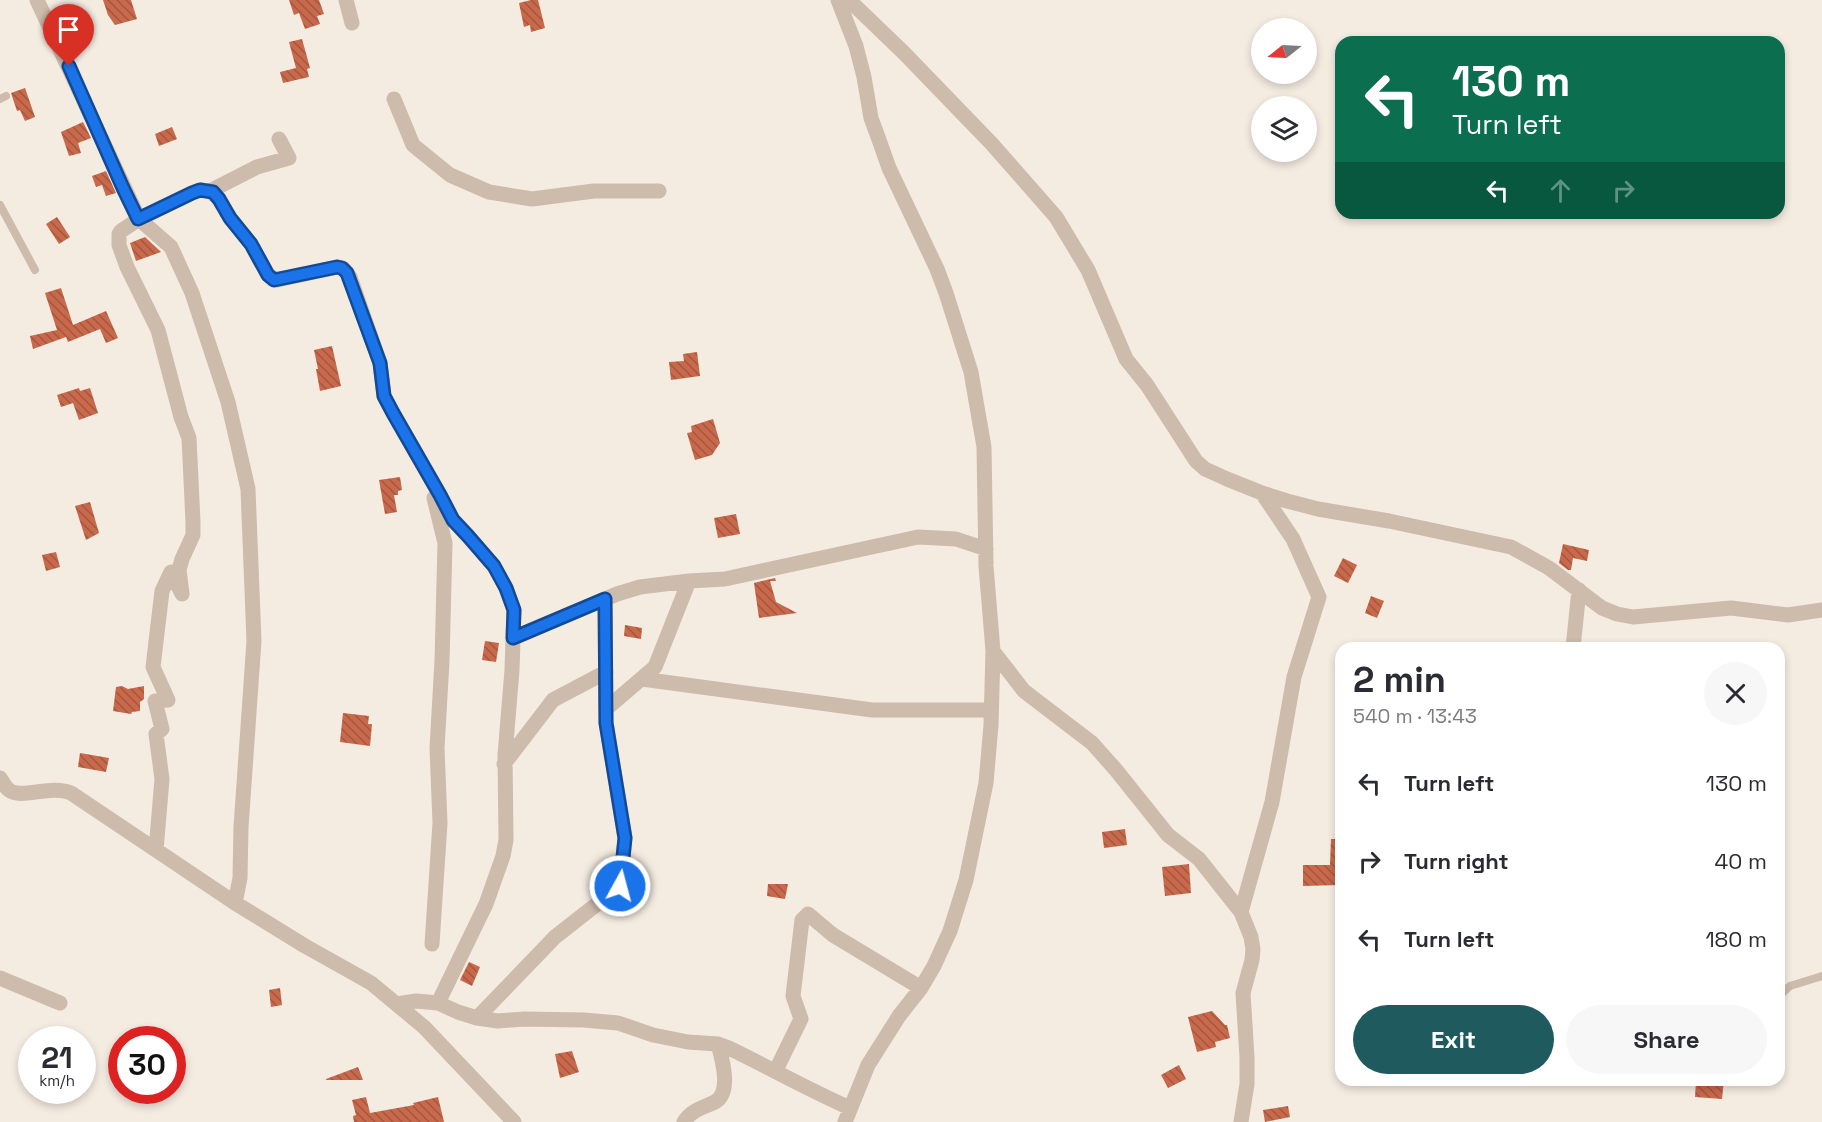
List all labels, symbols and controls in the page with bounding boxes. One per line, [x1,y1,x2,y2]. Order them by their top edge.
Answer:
pin [43,4,94,66]
icon: arrive [52,13,85,46]
north arrow [1251,18,1317,84]
map controls [1251,18,1317,162]
text: 130 m [1452,55,1570,108]
icon: left [1353,60,1431,138]
button: layers [1251,96,1317,162]
text: Turn left [1452,107,1562,142]
icon: left [1481,174,1514,207]
icon: ahead [1544,174,1577,207]
icon: right [1607,174,1640,207]
text: 2 min [1353,657,1446,703]
button: close [1704,662,1767,725]
text: 540 m · 13:43 [1353,703,1477,729]
icon: left [1353,767,1386,800]
text: Turn left [1404,769,1494,797]
text: 130 m [1706,769,1767,797]
icon: right [1353,845,1386,878]
text: Turn right [1404,847,1509,875]
text: 40 m [1715,847,1767,875]
position arrow [588,854,652,918]
icon: left [1353,923,1386,956]
text: Turn left [1404,925,1494,953]
text: 180 m [1705,925,1767,953]
button: Exit [1353,1005,1554,1074]
button: Share [1566,1005,1767,1074]
speed limit sign: 30 [108,1026,186,1104]
text: 21 [41,1038,73,1077]
text: km/h [39,1071,75,1090]

